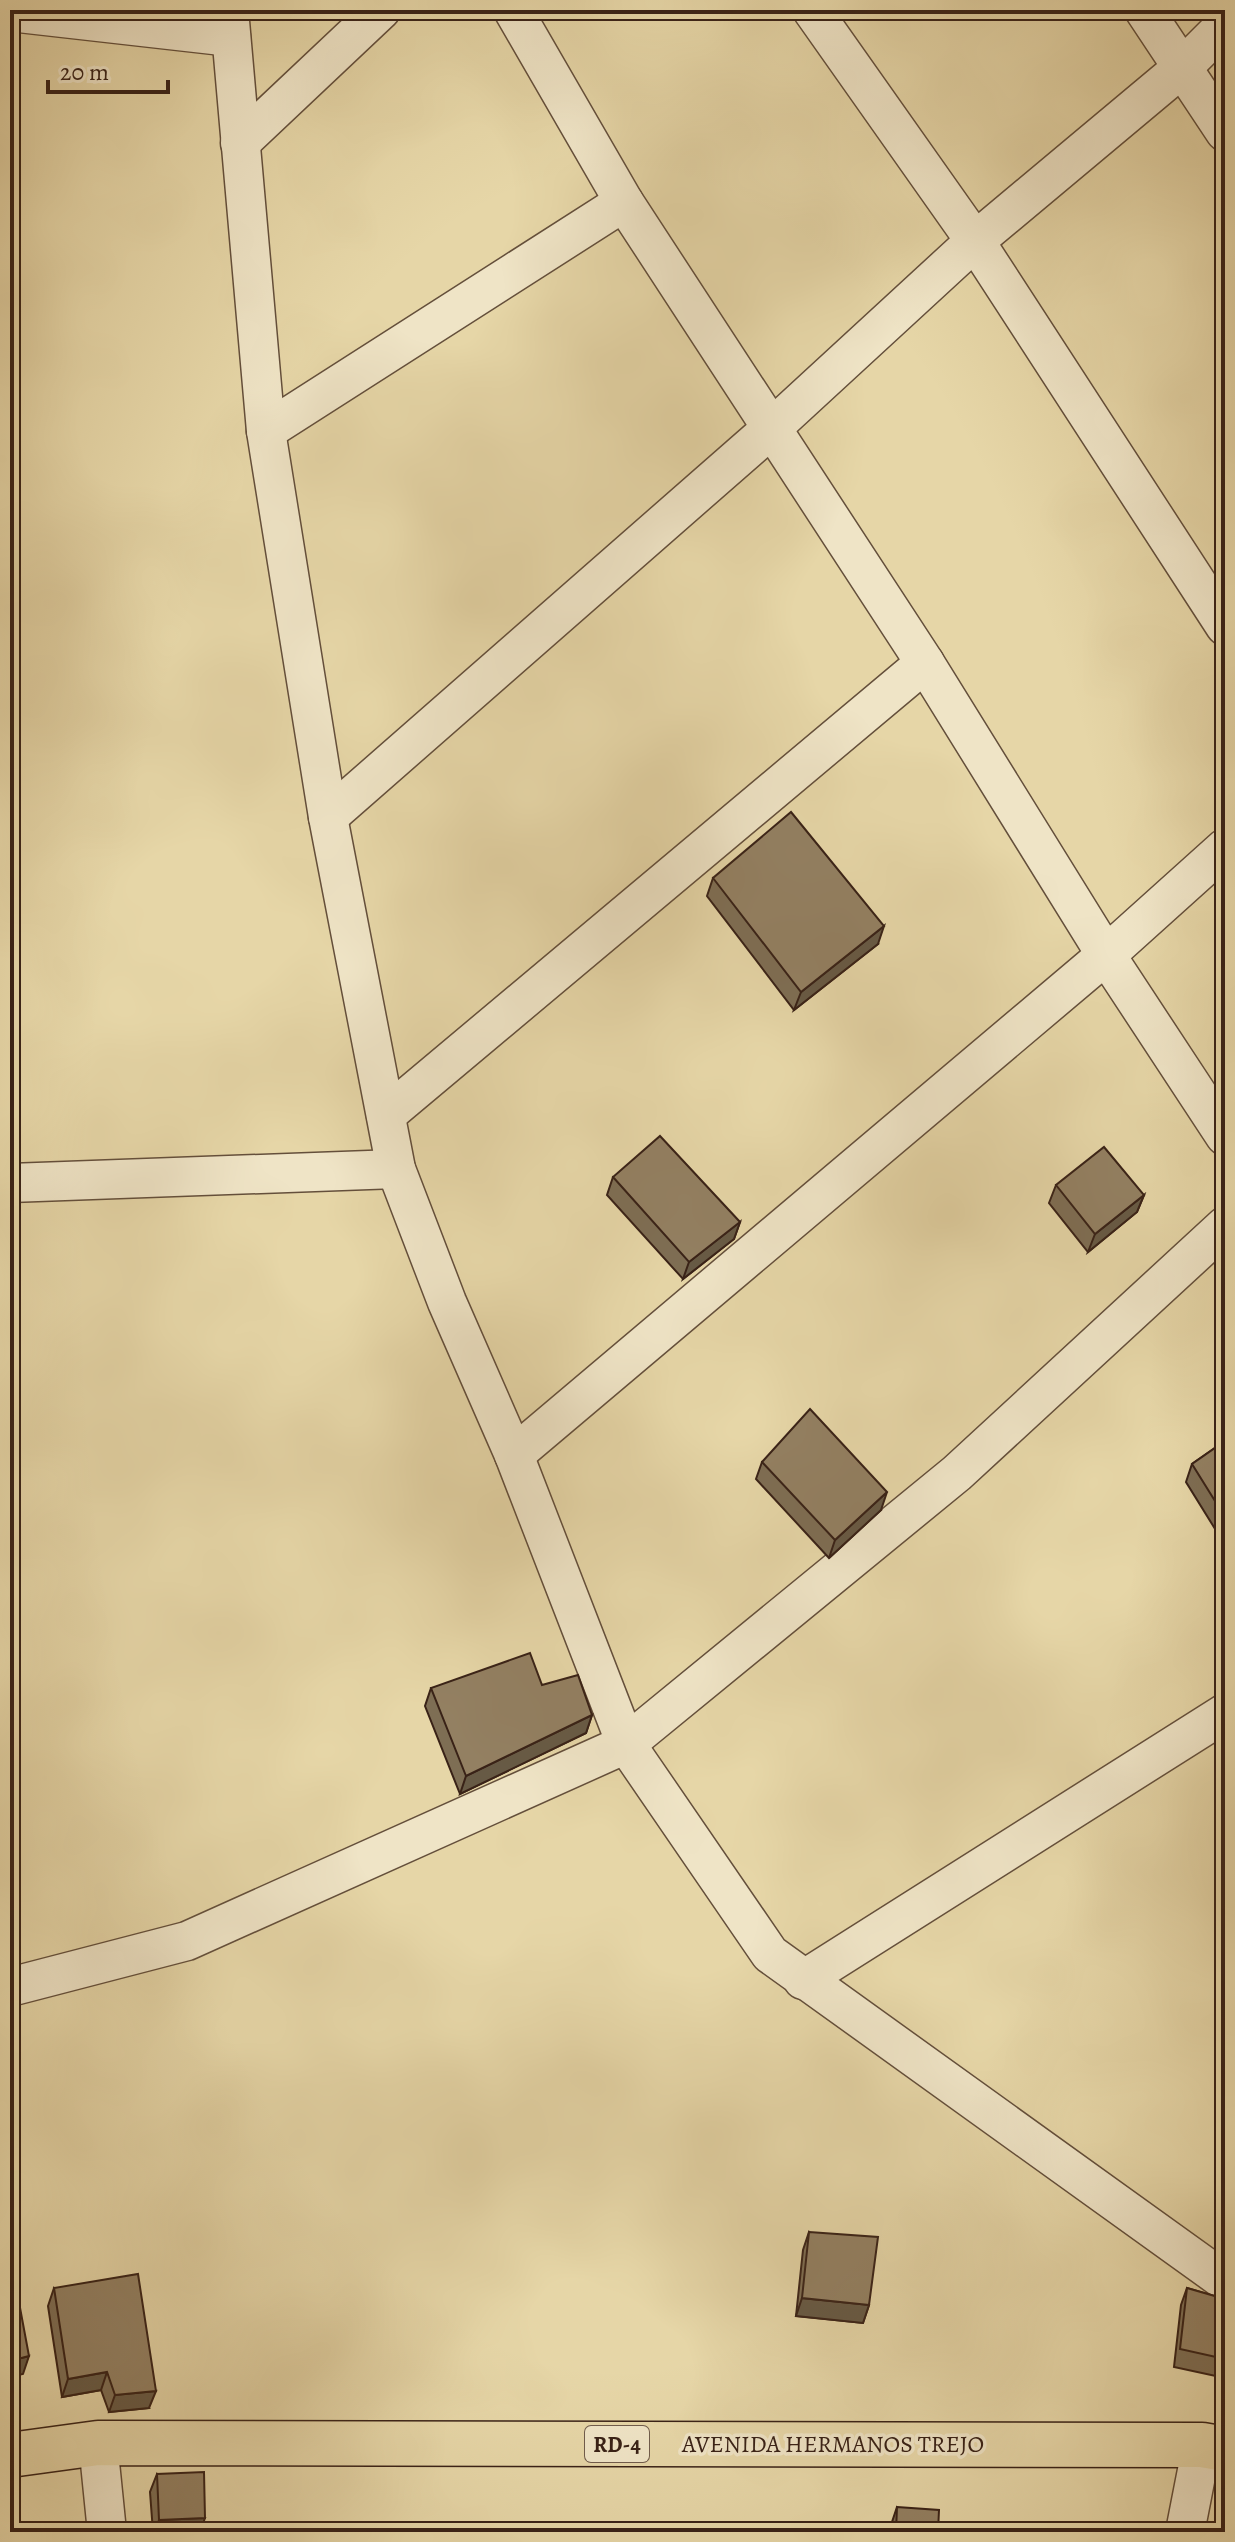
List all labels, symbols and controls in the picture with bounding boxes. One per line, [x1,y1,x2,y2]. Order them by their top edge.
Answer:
scale bar [48,44,168,94]
text: 20 m [60,56,109,88]
road number: RD-4 [585,2426,649,2462]
street label: AVENIDA HERMANOS TREJO [681,2428,984,2460]

